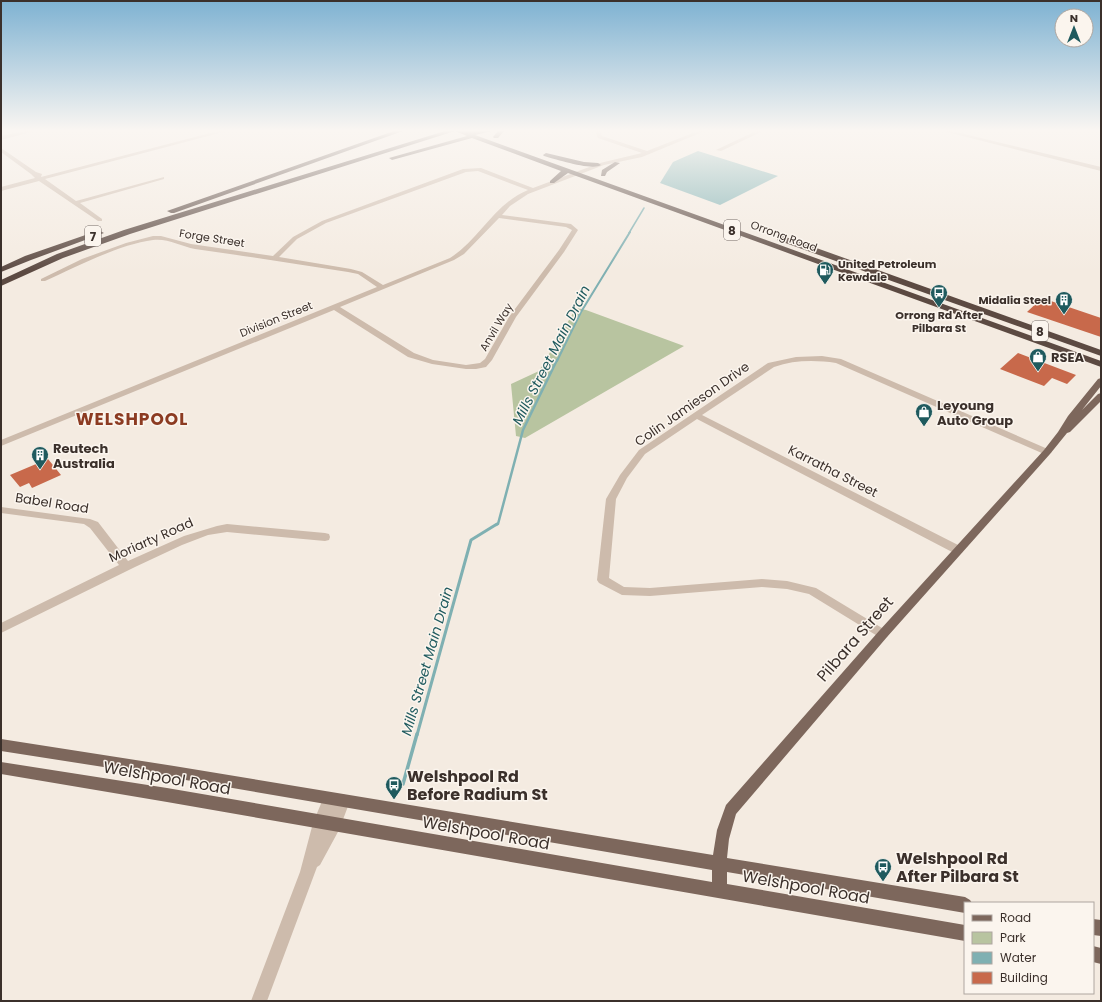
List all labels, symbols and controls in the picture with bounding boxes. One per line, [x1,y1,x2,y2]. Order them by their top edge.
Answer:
north arrow [1054,8,1094,48]
text: N [1070,10,1078,26]
street label: Orrong Road [748,217,820,255]
road number: 8 [724,220,740,240]
street label: Forge Street [178,225,246,251]
road number: 7 [85,226,101,246]
place label: United Petroleum Kewdale [838,256,937,285]
fuel station icon: United Petroleum Kewdale [815,260,835,285]
water label: Mills Street Main Drain [507,282,595,428]
bus stop icon: Orrong Rd After Pilbara St [929,283,949,308]
building icon: Midalia Steel [1054,290,1074,315]
place label: Midalia Steel [978,292,1051,308]
street label: Division Street [237,297,315,341]
street label: Anvil Way [475,299,517,354]
place label: Orrong Rd After Pilbara St [895,307,983,336]
road number: 8 [1032,321,1048,341]
shop icon: RSEA [1028,347,1048,372]
place label: RSEA [1051,348,1085,367]
street label: Colin Jamieson Drive [631,357,753,451]
place label: Leyoung Auto Group [937,396,1013,430]
shop icon: Leyoung Auto Group [914,402,934,427]
district label: WELSHPOOL [76,407,188,431]
place label: Reutech Australia [53,439,115,473]
street label: Karratha Street [785,440,881,502]
building icon: Reutech Australia [30,445,50,470]
street label: Babel Road [14,488,90,518]
street label: Moriarty Road [106,513,196,567]
water label: Mills Street Main Drain [396,584,458,738]
street label: Pilbara Street [811,591,899,687]
street label: Welshpool Road [101,755,233,801]
place label: Welshpool Rd Before Radium St [407,765,548,806]
bus stop icon: Welshpool Rd Before Radium St [384,775,404,800]
street label: Welshpool Road [420,810,552,856]
place label: Welshpool Rd After Pilbara St [896,847,1019,888]
bus stop icon: Welshpool Rd After Pilbara St [873,857,893,882]
street label: Welshpool Road [740,864,872,910]
legend [964,902,1094,994]
text: Road [1000,909,1031,926]
text: Park [1000,929,1027,946]
text: Water [1000,949,1037,966]
text: Building [1000,969,1048,986]

